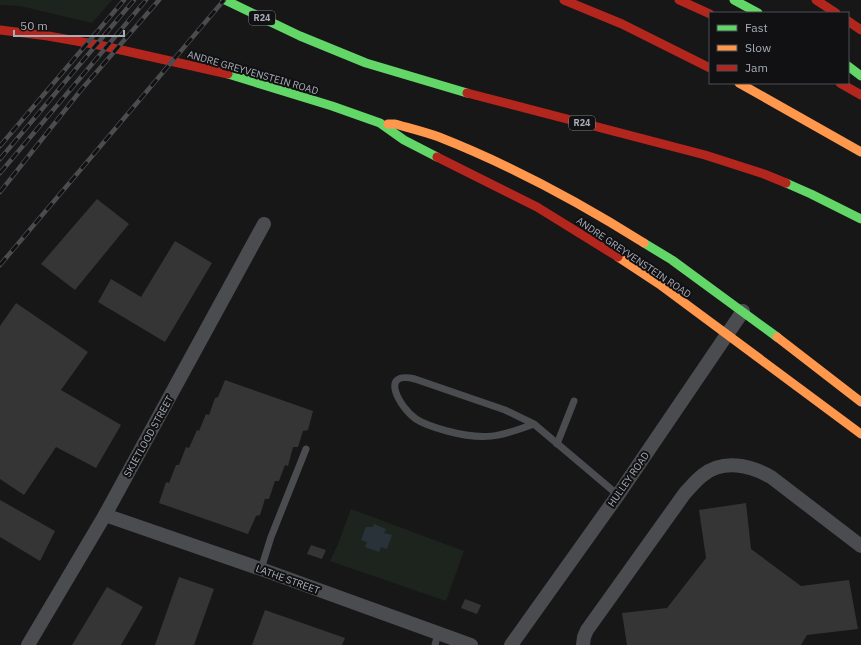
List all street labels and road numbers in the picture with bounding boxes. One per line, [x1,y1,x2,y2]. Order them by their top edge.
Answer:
road number: R24 [249,11,275,25]
street label: ANDRE GREYVENSTEIN ROAD [186,48,320,98]
road number: R24 [569,116,595,130]
street label: ANDRE GREYVENSTEIN ROAD [574,214,694,301]
street label: SKIETLOOD STREET [121,393,176,479]
street label: HULLEY ROAD [605,449,652,509]
street label: LATHE STREET [254,562,322,597]

